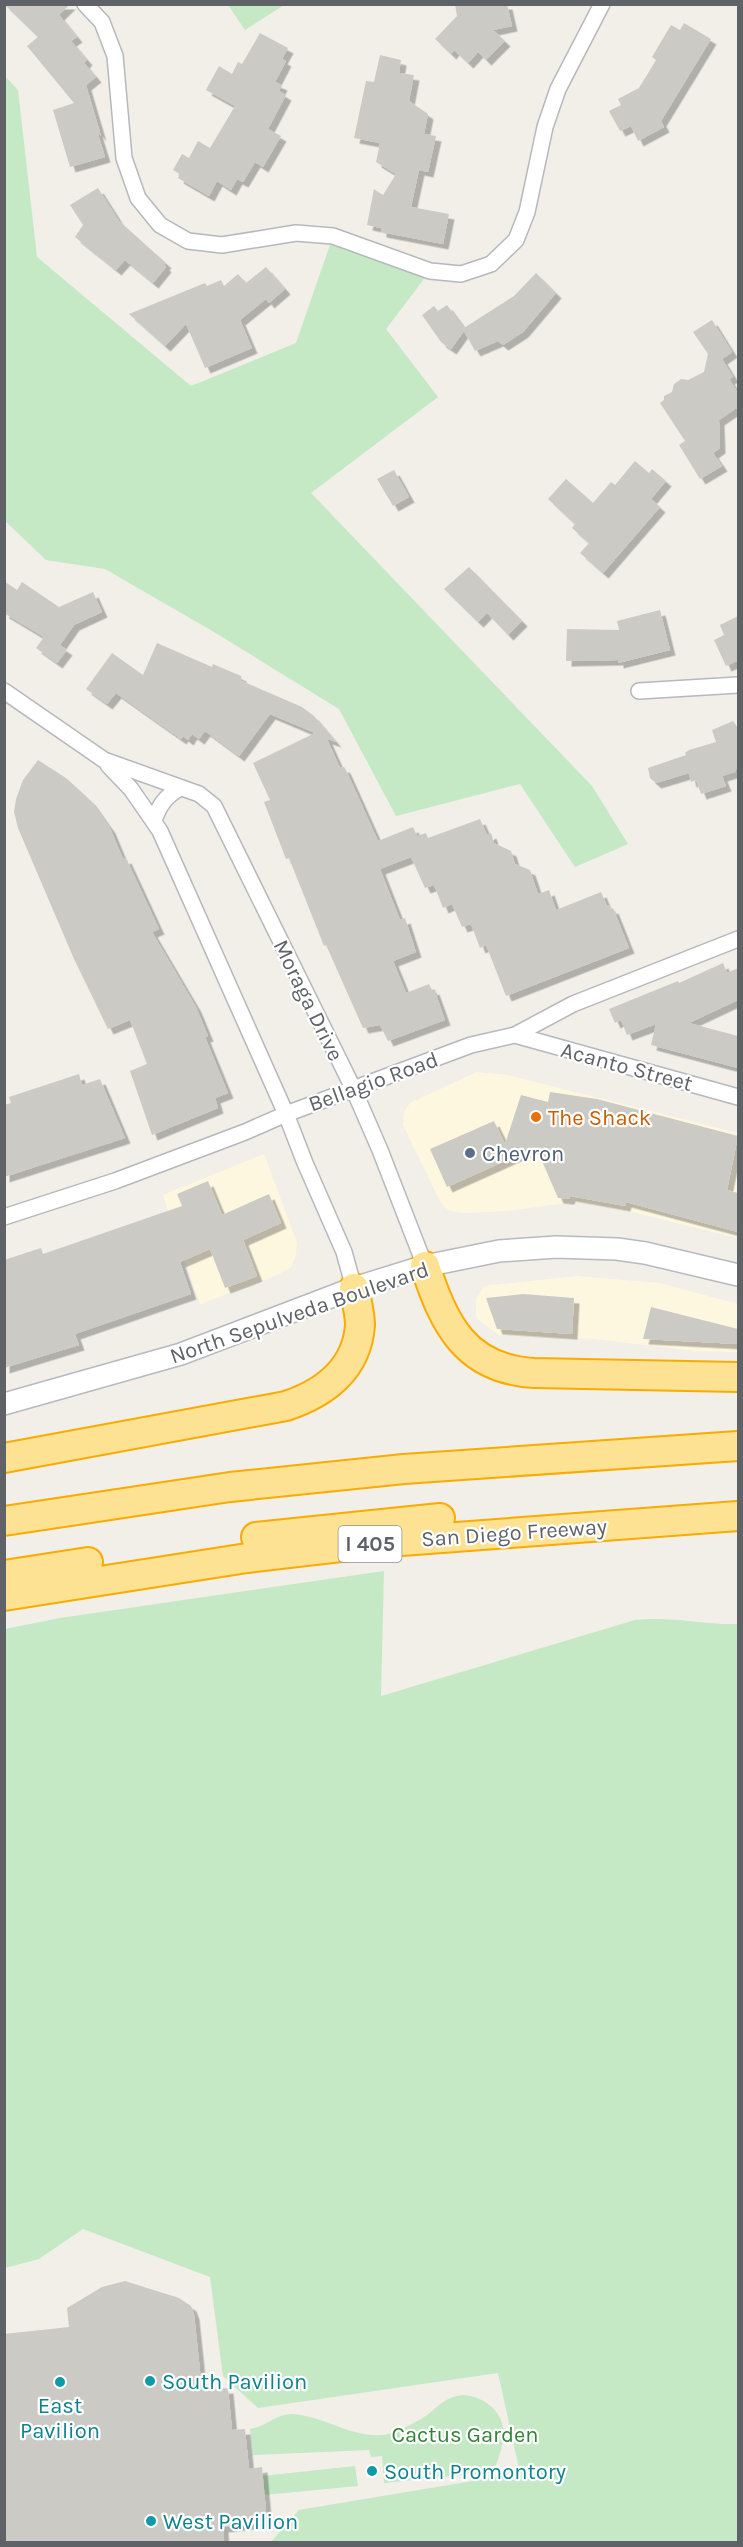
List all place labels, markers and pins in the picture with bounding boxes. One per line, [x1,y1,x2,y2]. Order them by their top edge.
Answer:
place label: The Shack [548,1105,651,1131]
marker: The Shack [529,1110,543,1124]
place label: Chevron [482,1141,564,1167]
marker: Chevron [463,1146,477,1160]
place label: South Pavilion [162,2369,307,2395]
marker: South Pavilion [143,2374,157,2388]
marker: East Pavilion [53,2375,67,2389]
place label: East Pavilion [20,2393,100,2444]
place label: South Promontory [384,2459,566,2485]
marker: South Promontory [365,2464,379,2478]
place label: West Pavilion [163,2509,298,2535]
marker: West Pavilion [144,2514,158,2528]

